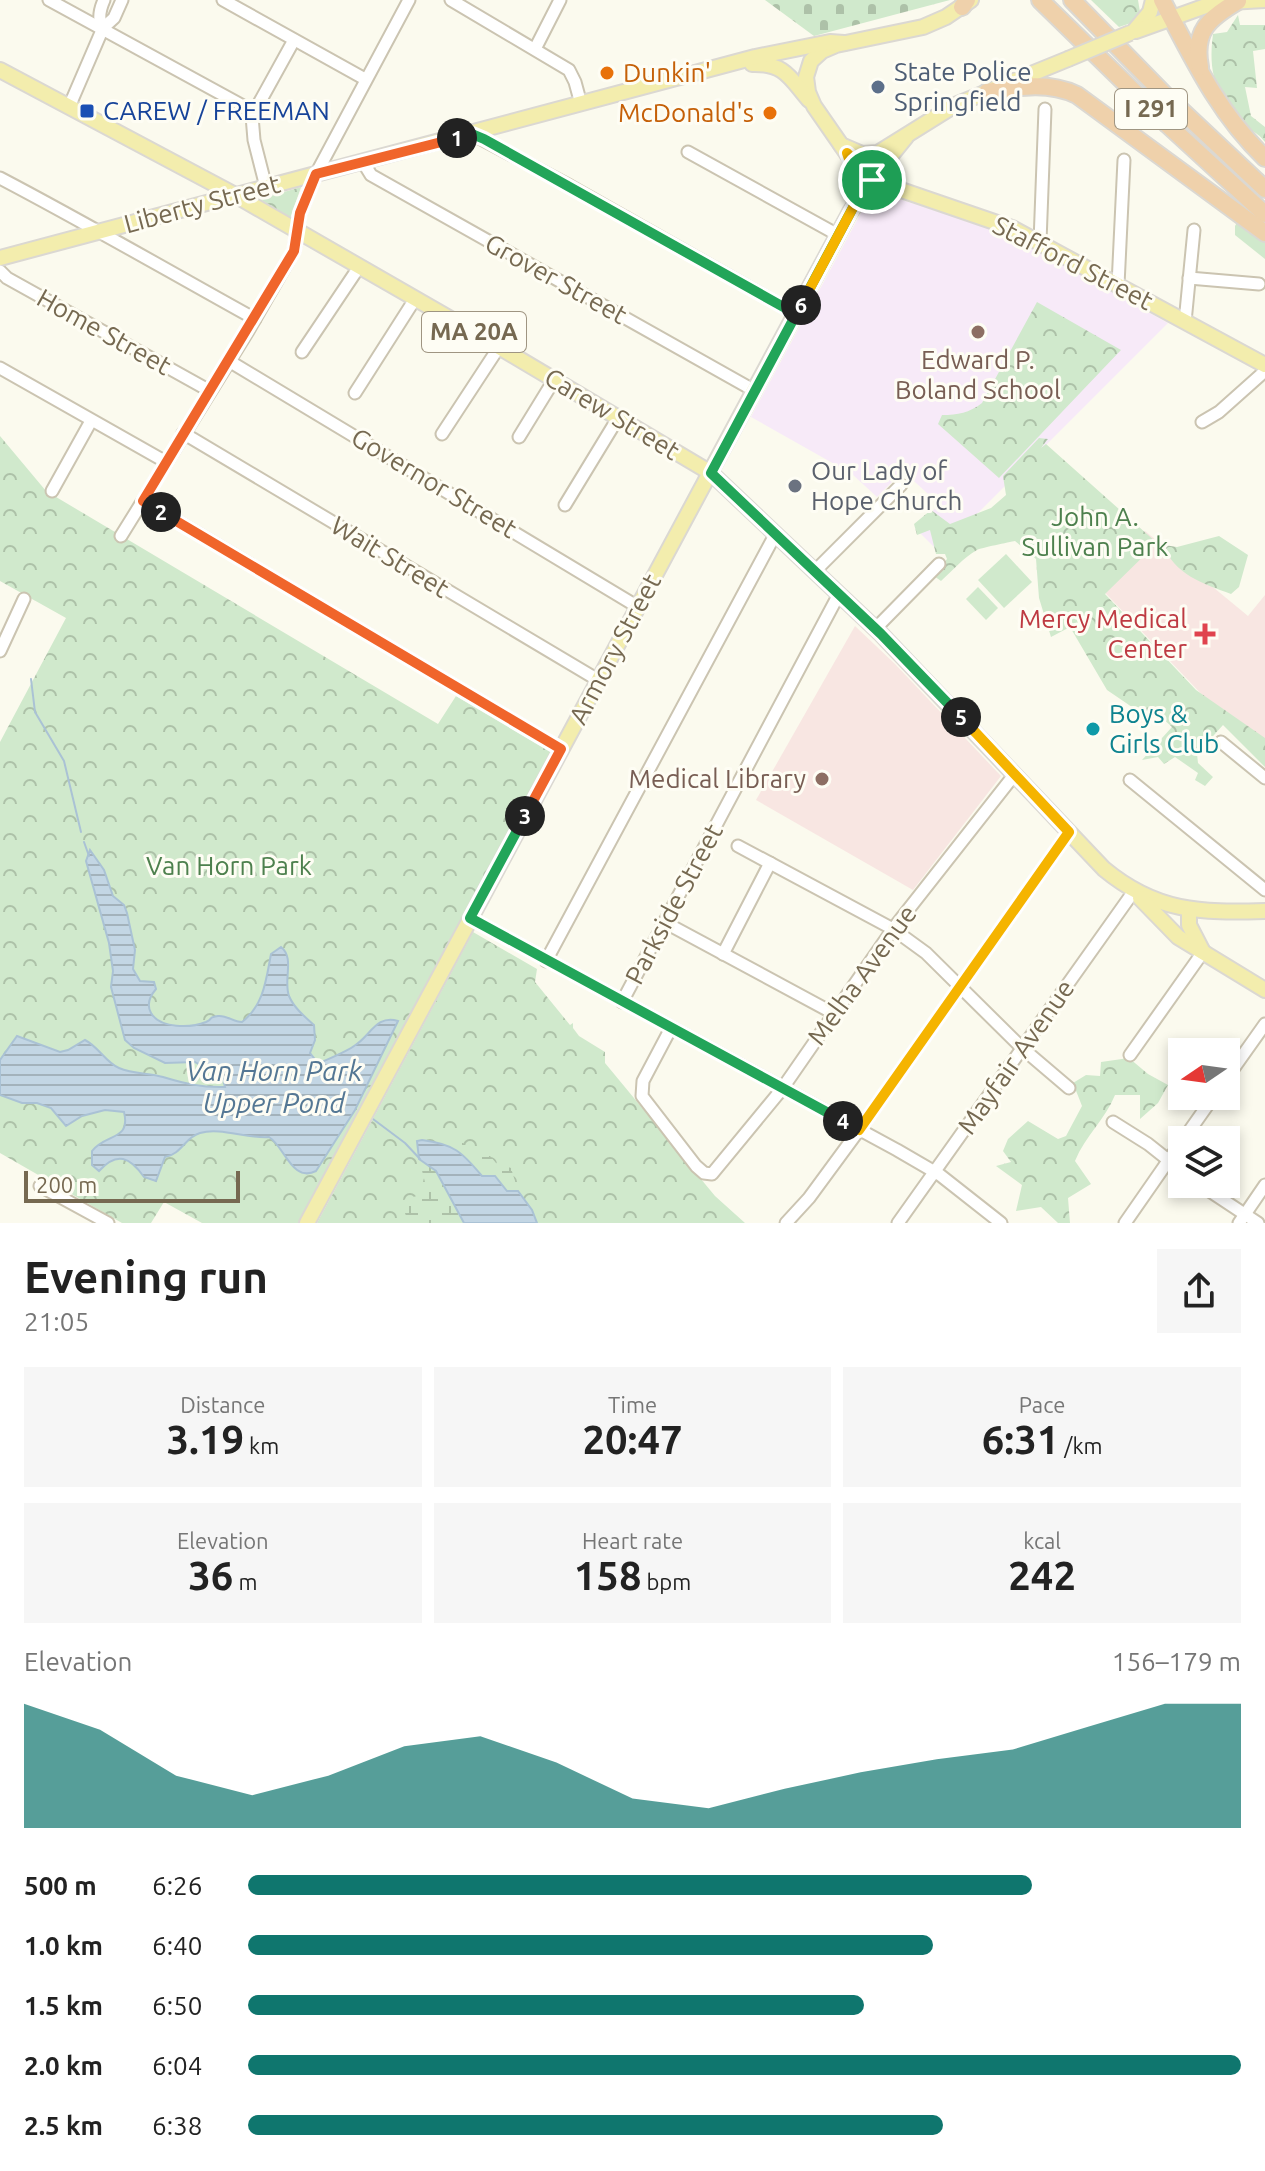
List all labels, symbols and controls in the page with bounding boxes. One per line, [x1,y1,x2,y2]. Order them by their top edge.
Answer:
place label: State Police Springfield [894,57,1032,116]
place label: Dunkin' [623,58,711,87]
marker: Dunkin' [598,64,616,82]
marker: State Police Springfield [869,78,887,96]
road number: I 291 [1115,89,1187,129]
place label: CAREW / FREEMAN [103,96,330,125]
place label: McDonald's [618,98,754,127]
marker: CAREW / FREEMAN [78,102,96,120]
marker: McDonald's [761,104,779,122]
pin: 1 [437,118,477,158]
text: 1 [451,125,463,150]
pin [838,146,906,214]
icon: arrive [850,158,894,202]
street label: Liberty Street [121,169,283,238]
street label: Stafford Street [988,210,1158,315]
street label: Grover Street [480,228,632,329]
street label: Home Street [32,283,176,380]
pin: 6 [781,285,821,325]
text: 6 [795,292,807,317]
road number: MA 20A [422,312,526,352]
marker: Edward P. Boland School [969,323,987,341]
place label: Edward P. Boland School [895,345,1061,404]
street label: Carew Street [540,362,685,465]
street label: Governor Street [346,422,522,543]
place label: Our Lady of Hope Church [811,456,962,515]
marker: Our Lady of Hope Church [786,477,804,495]
pin: 2 [141,492,181,532]
text: 2 [155,499,167,524]
park label: John A. Sullivan Park [1022,502,1168,561]
street label: Wait Street [326,510,454,603]
street label: Armory Street [563,569,666,729]
place label: Mercy Medical Center [1019,604,1187,663]
marker: Mercy Medical Center [1194,623,1216,645]
pin: 5 [941,697,981,737]
place label: Boys & Girls Club [1109,699,1219,758]
text: 5 [955,704,967,729]
marker: Boys & Girls Club [1084,720,1102,738]
place label: Medical Library [628,764,806,793]
marker: Medical Library [813,770,831,788]
pin: 3 [505,796,545,836]
text: 3 [519,803,531,828]
street label: Parkside Street [619,819,728,989]
park label: Van Horn Park [146,851,312,880]
street label: Melha Avenue [801,899,922,1050]
street label: Mayfair Avenue [952,974,1080,1139]
north arrow [1168,1038,1240,1110]
map controls [1168,1038,1240,1198]
water label: Van Horn Park Upper Pond [186,1055,363,1118]
pin: 4 [823,1101,863,1141]
text: 4 [837,1108,849,1133]
button: layers [1168,1126,1240,1198]
scale bar [24,1167,240,1203]
text: 200 m [36,1172,97,1197]
button: share [1157,1249,1241,1333]
text: Evening run [24,1252,268,1301]
text: 21:05 [24,1307,89,1336]
text: Distance [180,1392,265,1417]
text: Time [608,1392,657,1417]
text: Pace [1019,1392,1065,1417]
text: 3.19 [166,1417,244,1462]
text: 20:47 [582,1417,683,1462]
text: 6:31 [982,1417,1059,1462]
text: km [244,1433,279,1458]
text: /km [1059,1433,1103,1458]
text: Elevation [177,1528,269,1553]
text: Heart rate [582,1528,683,1553]
text: kcal [1023,1528,1061,1553]
text: 36 [188,1553,233,1598]
text: 158 [574,1553,641,1598]
text: 242 [1008,1553,1076,1598]
text: m [233,1569,257,1594]
text: bpm [641,1569,691,1594]
text: Elevation [24,1647,132,1676]
text: 156–179 m [1112,1647,1241,1676]
text: 500 m [24,1871,97,1900]
text: 6:26 [152,1871,202,1900]
text: 1.0 km [24,1931,103,1960]
text: 6:40 [152,1931,202,1960]
text: 1.5 km [24,1991,103,2020]
text: 6:50 [152,1991,202,2020]
text: 2.0 km [24,2051,103,2080]
text: 6:04 [152,2051,202,2080]
text: 2.5 km [24,2111,103,2140]
text: 6:38 [152,2111,202,2140]

